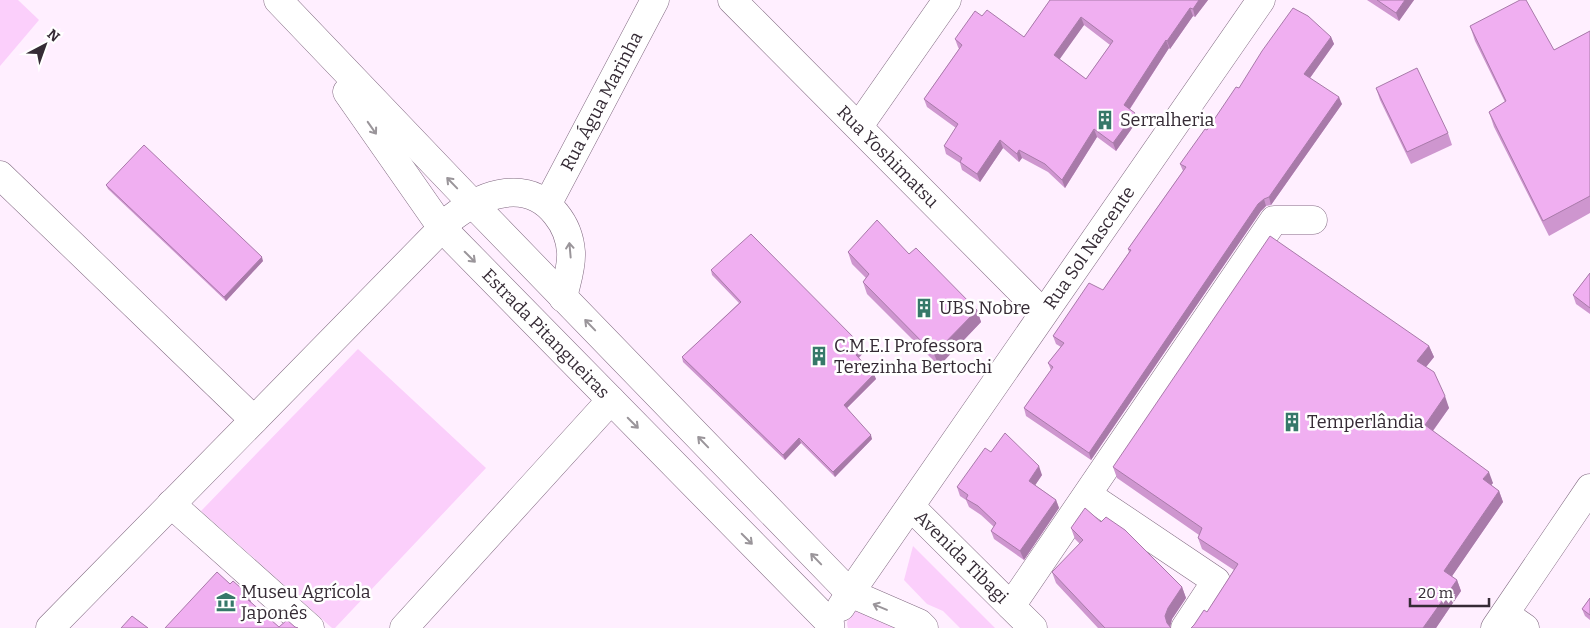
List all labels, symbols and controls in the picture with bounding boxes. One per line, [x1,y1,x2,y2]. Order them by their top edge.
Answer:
north arrow [20,20,70,70]
text: N [44,26,63,46]
street label: Rua Água Marinha [556,28,647,175]
street label: Rua Yoshimatsu [832,101,943,212]
building icon: Serralheria [1094,109,1116,131]
place label: Serralheria [1120,109,1214,131]
one-way arrow [367,121,377,135]
one-way arrow [446,177,458,190]
street label: Rua Sol Nascente [1039,182,1140,313]
one-way arrow [565,242,575,258]
one-way arrow [464,251,477,263]
street label: Estrada Pitangueiras [477,264,614,403]
building icon: UBS Nobre [913,297,935,319]
place label: UBS Nobre [939,297,1030,319]
one-way arrow [584,320,596,332]
place label: C.M.E.I Professora Terezinha Bertochi [834,335,992,378]
building icon: C.M.E.I Professora Terezinha Bertochi [808,345,830,367]
building icon: Temperlândia [1281,411,1303,433]
place label: Temperlândia [1307,411,1424,433]
one-way arrow [627,417,640,429]
one-way arrow [697,436,709,448]
street label: Avenida Tibagi [910,506,1013,608]
one-way arrow [741,533,754,545]
one-way arrow [810,552,822,565]
scale bar [1410,576,1489,608]
place label: Museu Agrícola Japonês [240,581,371,624]
text: 20 m [1418,584,1454,602]
museum icon: Museu Agrícola Japonês [215,591,237,613]
one-way arrow [873,601,888,611]

